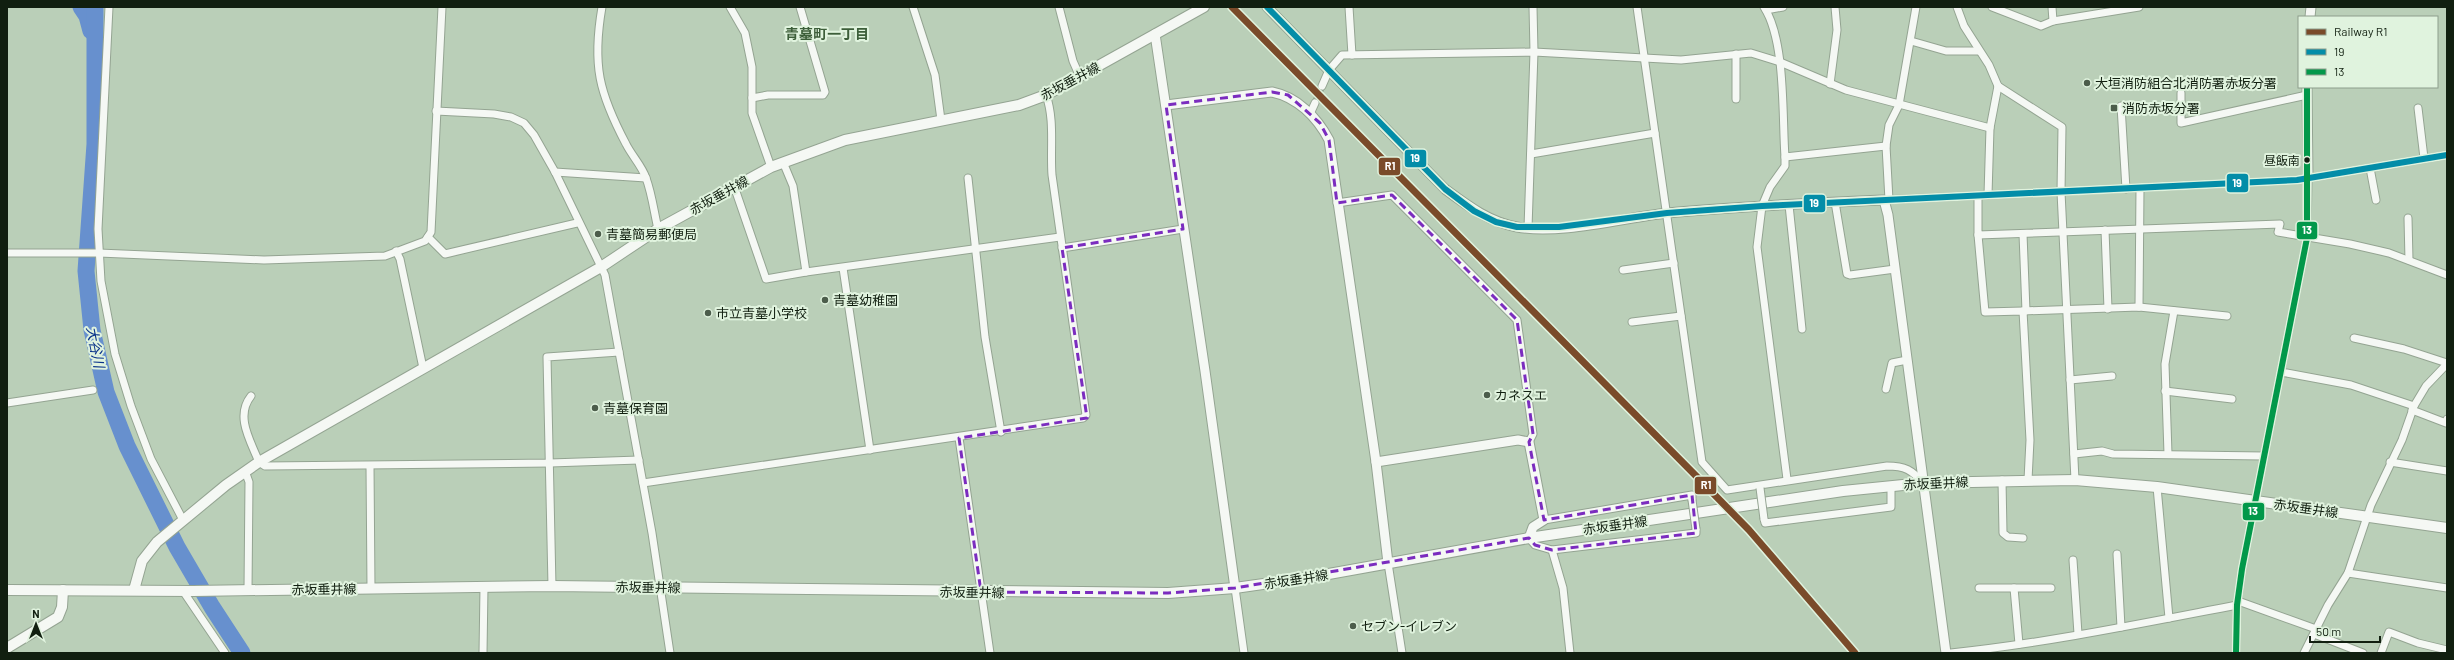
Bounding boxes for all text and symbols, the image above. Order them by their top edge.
legend [2298,16,2438,88]
text: Railway R1 [2334,24,2387,38]
district label: 青墓町一丁目 [785,25,869,42]
text: 19 [2334,44,2344,58]
street label: 赤坂垂井線 [1038,59,1102,103]
text: 13 [2334,64,2344,78]
place label: 大垣消防組合北消防署赤坂分署 [2095,75,2277,91]
marker: 大垣消防組合北消防署赤坂分署 [2082,78,2092,88]
place label: 消防赤坂分署 [2122,100,2200,116]
marker: 消防赤坂分署 [2109,103,2119,113]
line badge: 19 [1404,149,1427,168]
text: 19 [1410,151,1420,164]
place label: 昼飯南 [2264,153,2300,167]
marker: 昼飯南 [2302,155,2312,165]
line badge: R1 [1378,157,1401,176]
text: R1 [1385,159,1395,172]
street label: 赤坂垂井線 [687,172,751,218]
line badge: 19 [2226,173,2249,193]
text: 19 [2232,176,2242,189]
line badge: 19 [1803,194,1826,213]
text: 19 [1809,196,1819,209]
line badge: 13 [2296,221,2318,240]
text: 13 [2302,223,2312,236]
place label: 青墓簡易郵便局 [606,226,697,242]
marker: 青墓簡易郵便局 [593,229,603,239]
place label: 青墓幼稚園 [833,292,898,308]
marker: 青墓幼稚園 [820,295,830,305]
place label: 市立青墓小学校 [716,305,807,321]
marker: 市立青墓小学校 [703,308,713,318]
water label: 大谷川 [84,325,109,371]
place label: カネスエ [1495,387,1547,403]
marker: カネスエ [1482,390,1492,400]
place label: 青墓保育園 [603,400,668,416]
marker: 青墓保育園 [590,403,600,413]
street label: 赤坂垂井線 [1903,473,1969,493]
line badge: R1 [1694,476,1717,495]
text: R1 [1701,478,1711,491]
street label: 赤坂垂井線 [2273,496,2339,520]
line badge: 13 [2242,502,2265,521]
text: 13 [2248,504,2258,517]
street label: 赤坂垂井線 [1582,513,1648,537]
street label: 赤坂垂井線 [1263,566,1329,592]
street label: 赤坂垂井線 [615,578,681,596]
street label: 赤坂垂井線 [291,580,357,598]
street label: 赤坂垂井線 [939,583,1005,601]
north arrow [16,604,56,644]
text: N [32,607,40,620]
place label: セブン-イレブン [1361,618,1457,634]
scale bar [2310,618,2380,644]
marker: セブン-イレブン [1348,621,1358,631]
text: 50 m [2316,624,2341,638]

